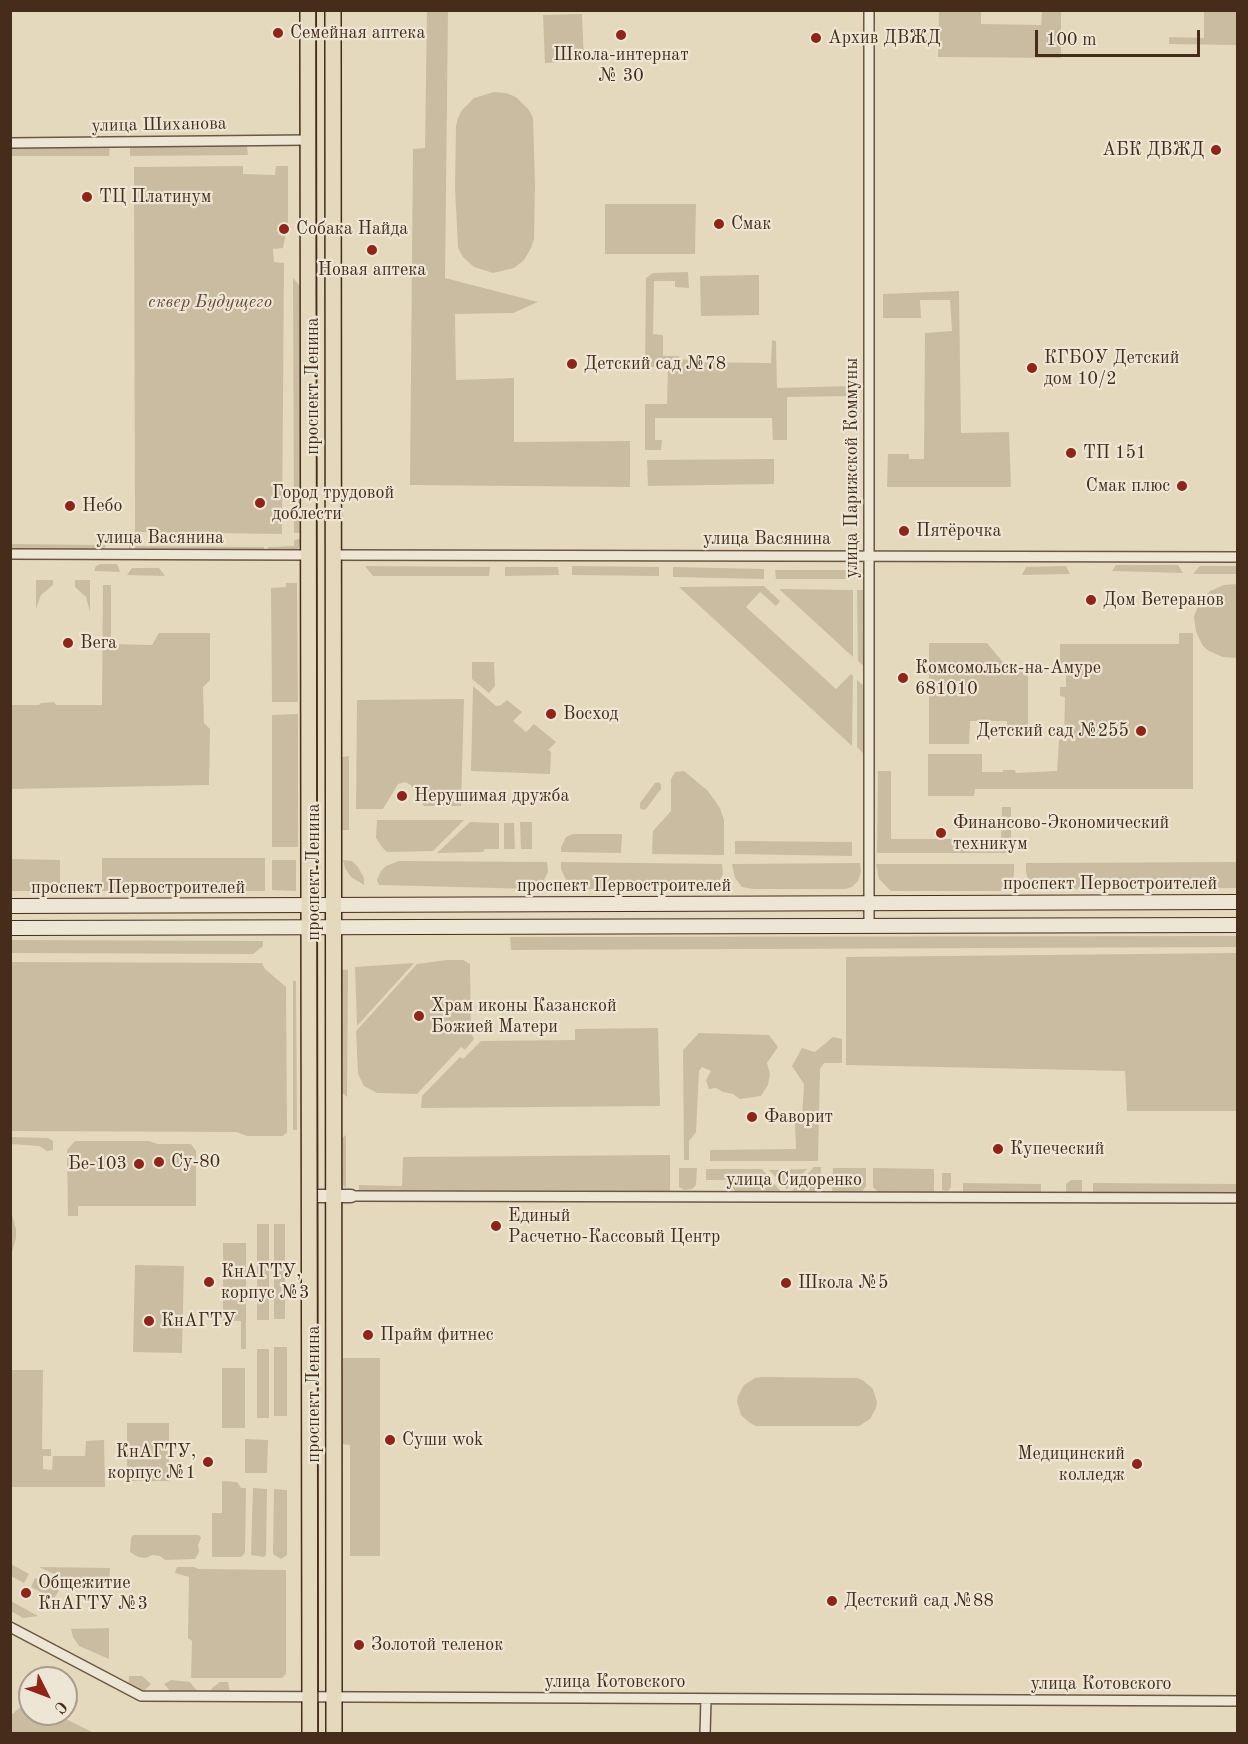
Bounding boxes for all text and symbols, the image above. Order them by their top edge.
scale bar [1038,18,1203,56]
place label: Семейная аптека [290,22,425,44]
marker: Семейная аптека [271,26,285,40]
place label: Архив ДВЖД [828,27,941,49]
marker: Школа-интернат № 30 [614,28,628,42]
marker: Архив ДВЖД [809,31,823,45]
text: 100 m [1046,31,1097,49]
place label: Школа-интернат № 30 [553,44,689,86]
street label: улица Шиханова [91,113,227,137]
place label: АБК ДВЖД [1102,139,1204,161]
marker: АБК ДВЖД [1209,143,1223,157]
place label: ТЦ Платинум [99,186,211,208]
marker: ТЦ Платинум [80,190,94,204]
place label: Смак [731,213,771,235]
marker: Смак [712,217,726,231]
place label: Собака Найда [296,218,408,240]
marker: Собака Найда [277,222,291,236]
marker: Новая аптека [365,243,379,257]
place label: Новая аптека [318,259,426,281]
park label: сквер Будущего [148,291,272,313]
street label: проспект Ленина [302,317,324,455]
place label: КГБОУ Детский дом 10/2 [1044,347,1179,389]
place label: Детский сад №78 [584,353,726,375]
marker: Детский сад №78 [565,357,579,371]
street label: улица Парижской Коммуны [841,358,863,578]
marker: КГБОУ Детский дом 10/2 [1025,361,1039,375]
place label: ТП 151 [1083,442,1146,464]
marker: ТП 151 [1064,446,1078,460]
place label: Смак плюс [1086,475,1170,497]
marker: Смак плюс [1175,479,1189,493]
place label: Город трудовой доблести [272,482,394,524]
place label: Небо [82,495,122,517]
marker: Город трудовой доблести [253,496,267,510]
marker: Небо [63,499,77,513]
place label: Пятёрочка [916,520,1001,542]
marker: Пятёрочка [897,524,911,538]
street label: улица Васянина [96,527,224,549]
street label: улица Васянина [703,528,831,550]
place label: Дом Ветеранов [1103,589,1224,611]
marker: Дом Ветеранов [1084,593,1098,607]
place label: Вега [80,632,117,654]
marker: Вега [61,636,75,650]
place label: Комсомольск-на-Амуре 681010 [915,657,1101,700]
marker: Комсомольск-на-Амуре 681010 [896,671,910,685]
place label: Восход [563,703,618,725]
marker: Восход [544,707,558,721]
place label: Детский сад №255 [976,720,1129,742]
marker: Детский сад №255 [1134,724,1148,738]
place label: Нерушимая дружба [414,785,569,807]
marker: Нерушимая дружба [395,789,409,803]
street label: проспект Ленина [303,803,325,941]
place label: Финансово-Экономический техникум [953,812,1169,854]
marker: Финансово-Экономический техникум [934,826,948,840]
street label: проспект Первостроителей [1003,873,1217,895]
street label: проспект Первостроителей [517,875,731,897]
street label: проспект Первостроителей [31,877,245,899]
place label: Храм иконы Казанской Божией Матери [431,995,617,1038]
marker: Храм иконы Казанской Божией Матери [412,1009,426,1023]
place label: Фаворит [764,1106,833,1128]
marker: Фаворит [745,1110,759,1124]
place label: Купеческий [1010,1138,1104,1160]
marker: Купеческий [991,1142,1005,1156]
place label: Су-80 [171,1151,220,1173]
place label: Бе-103 [68,1153,127,1175]
marker: Су-80 [152,1155,166,1169]
marker: Бе-103 [132,1157,146,1171]
street label: улица Сидоренко [726,1169,862,1191]
place label: Единый Расчетно-Кассовый Центр [508,1205,720,1248]
marker: Единый Расчетно-Кассовый Центр [489,1219,503,1233]
place label: КнАГТУ, корпус №3 [221,1261,309,1304]
place label: Школа №5 [798,1272,888,1294]
marker: КнАГТУ, корпус №3 [202,1275,216,1289]
marker: Школа №5 [779,1276,793,1290]
place label: КнАГТУ [161,1310,236,1332]
marker: КнАГТУ [142,1314,156,1328]
place label: Прайм фитнес [380,1324,494,1346]
street label: проспект Ленина [303,1325,325,1463]
marker: Прайм фитнес [361,1328,375,1342]
place label: Суши wok [402,1429,483,1451]
marker: Суши wok [383,1433,397,1447]
place label: КнАГТУ, корпус №1 [108,1441,196,1484]
place label: Медицинский колледж [1017,1443,1125,1486]
marker: КнАГТУ, корпус №1 [201,1455,215,1469]
marker: Медицинский колледж [1130,1457,1144,1471]
place label: Общежитие КнАГТУ №3 [38,1572,148,1614]
marker: Общежитие КнАГТУ №3 [19,1586,33,1600]
place label: Дестский сад №88 [844,1590,994,1612]
marker: Дестский сад №88 [825,1594,839,1608]
place label: Золотой теленок [371,1634,503,1656]
marker: Золотой теленок [352,1638,366,1652]
north arrow [18,1666,78,1726]
street label: улица Котовского [545,1671,685,1693]
street label: улица Котовского [1031,1673,1171,1695]
text: С [50,1697,69,1716]

